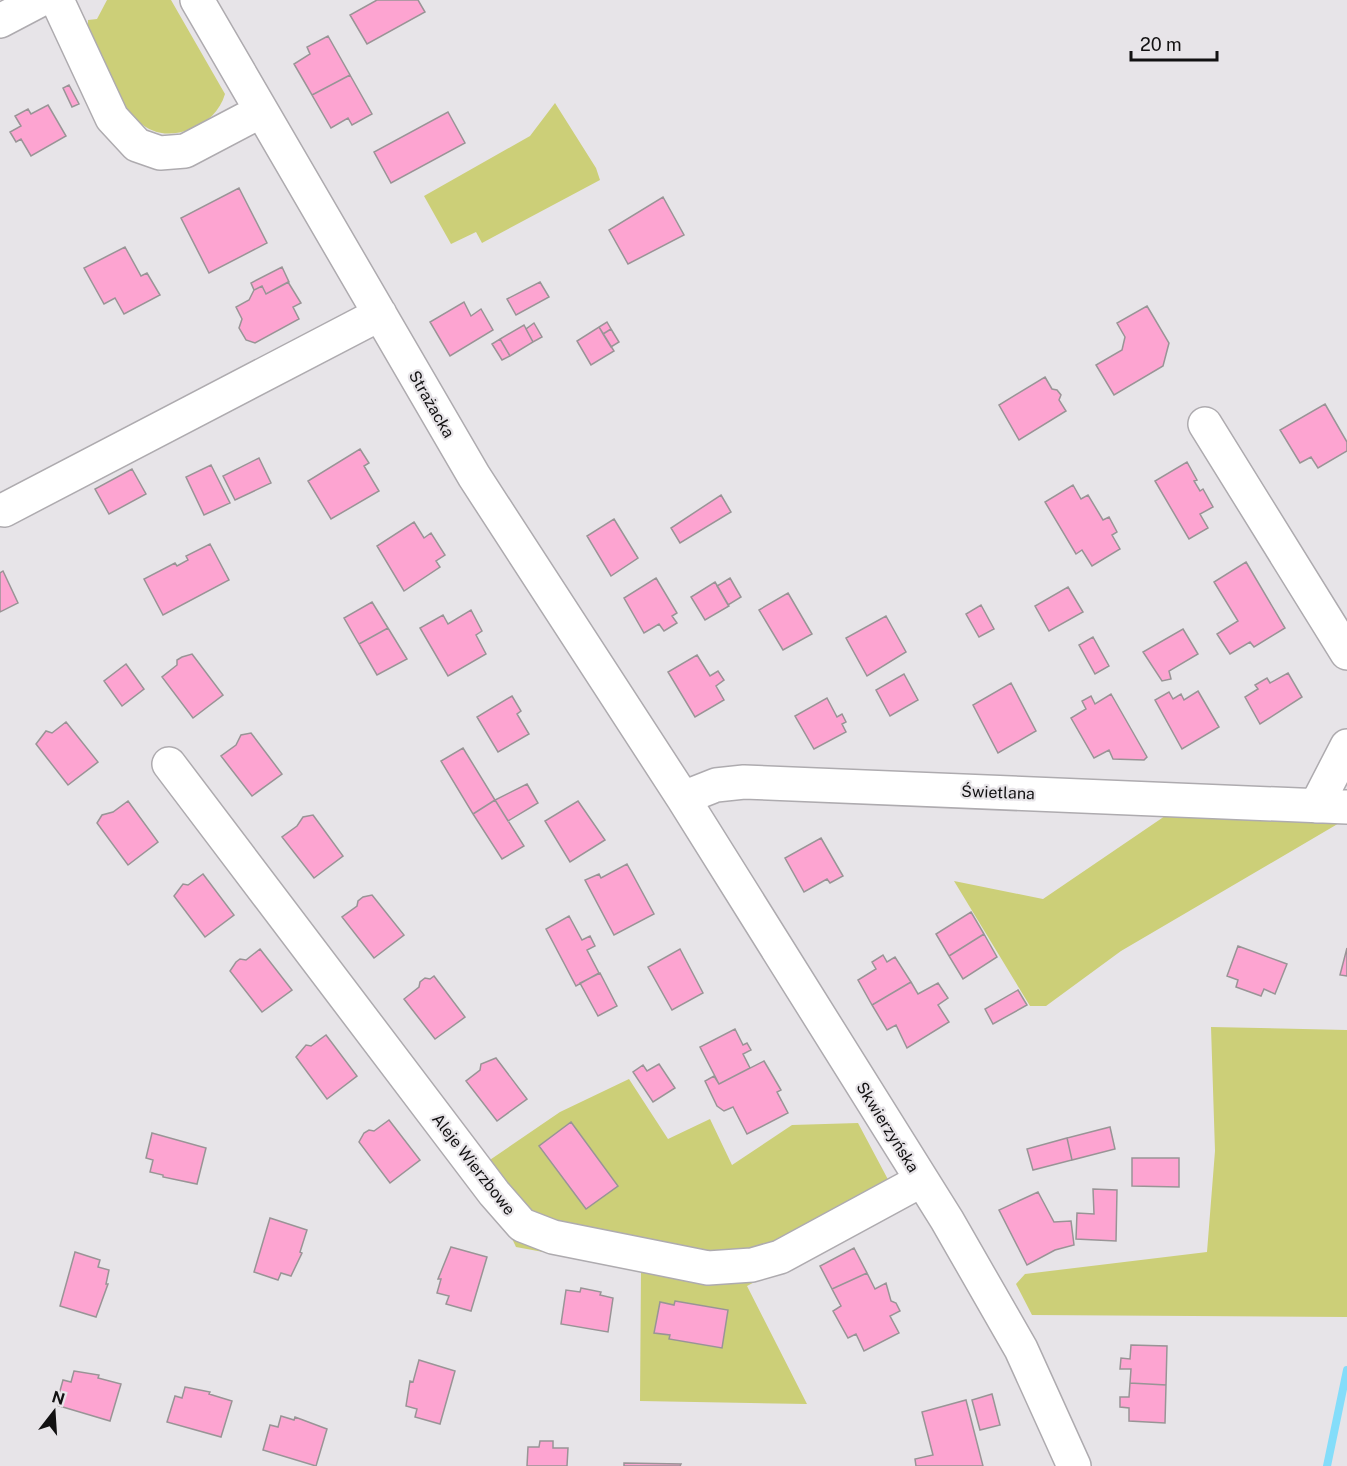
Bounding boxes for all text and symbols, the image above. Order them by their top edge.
scale bar [1131,24,1216,62]
text: 20 m [1140,34,1182,55]
street label: Strażacka [405,367,458,441]
street label: Świetlana [961,781,1035,803]
street label: Skwierzyńska [852,1079,923,1176]
street label: Aleje Wierzbowe [428,1110,519,1219]
north arrow [24,1382,84,1442]
text: N [49,1387,67,1409]

